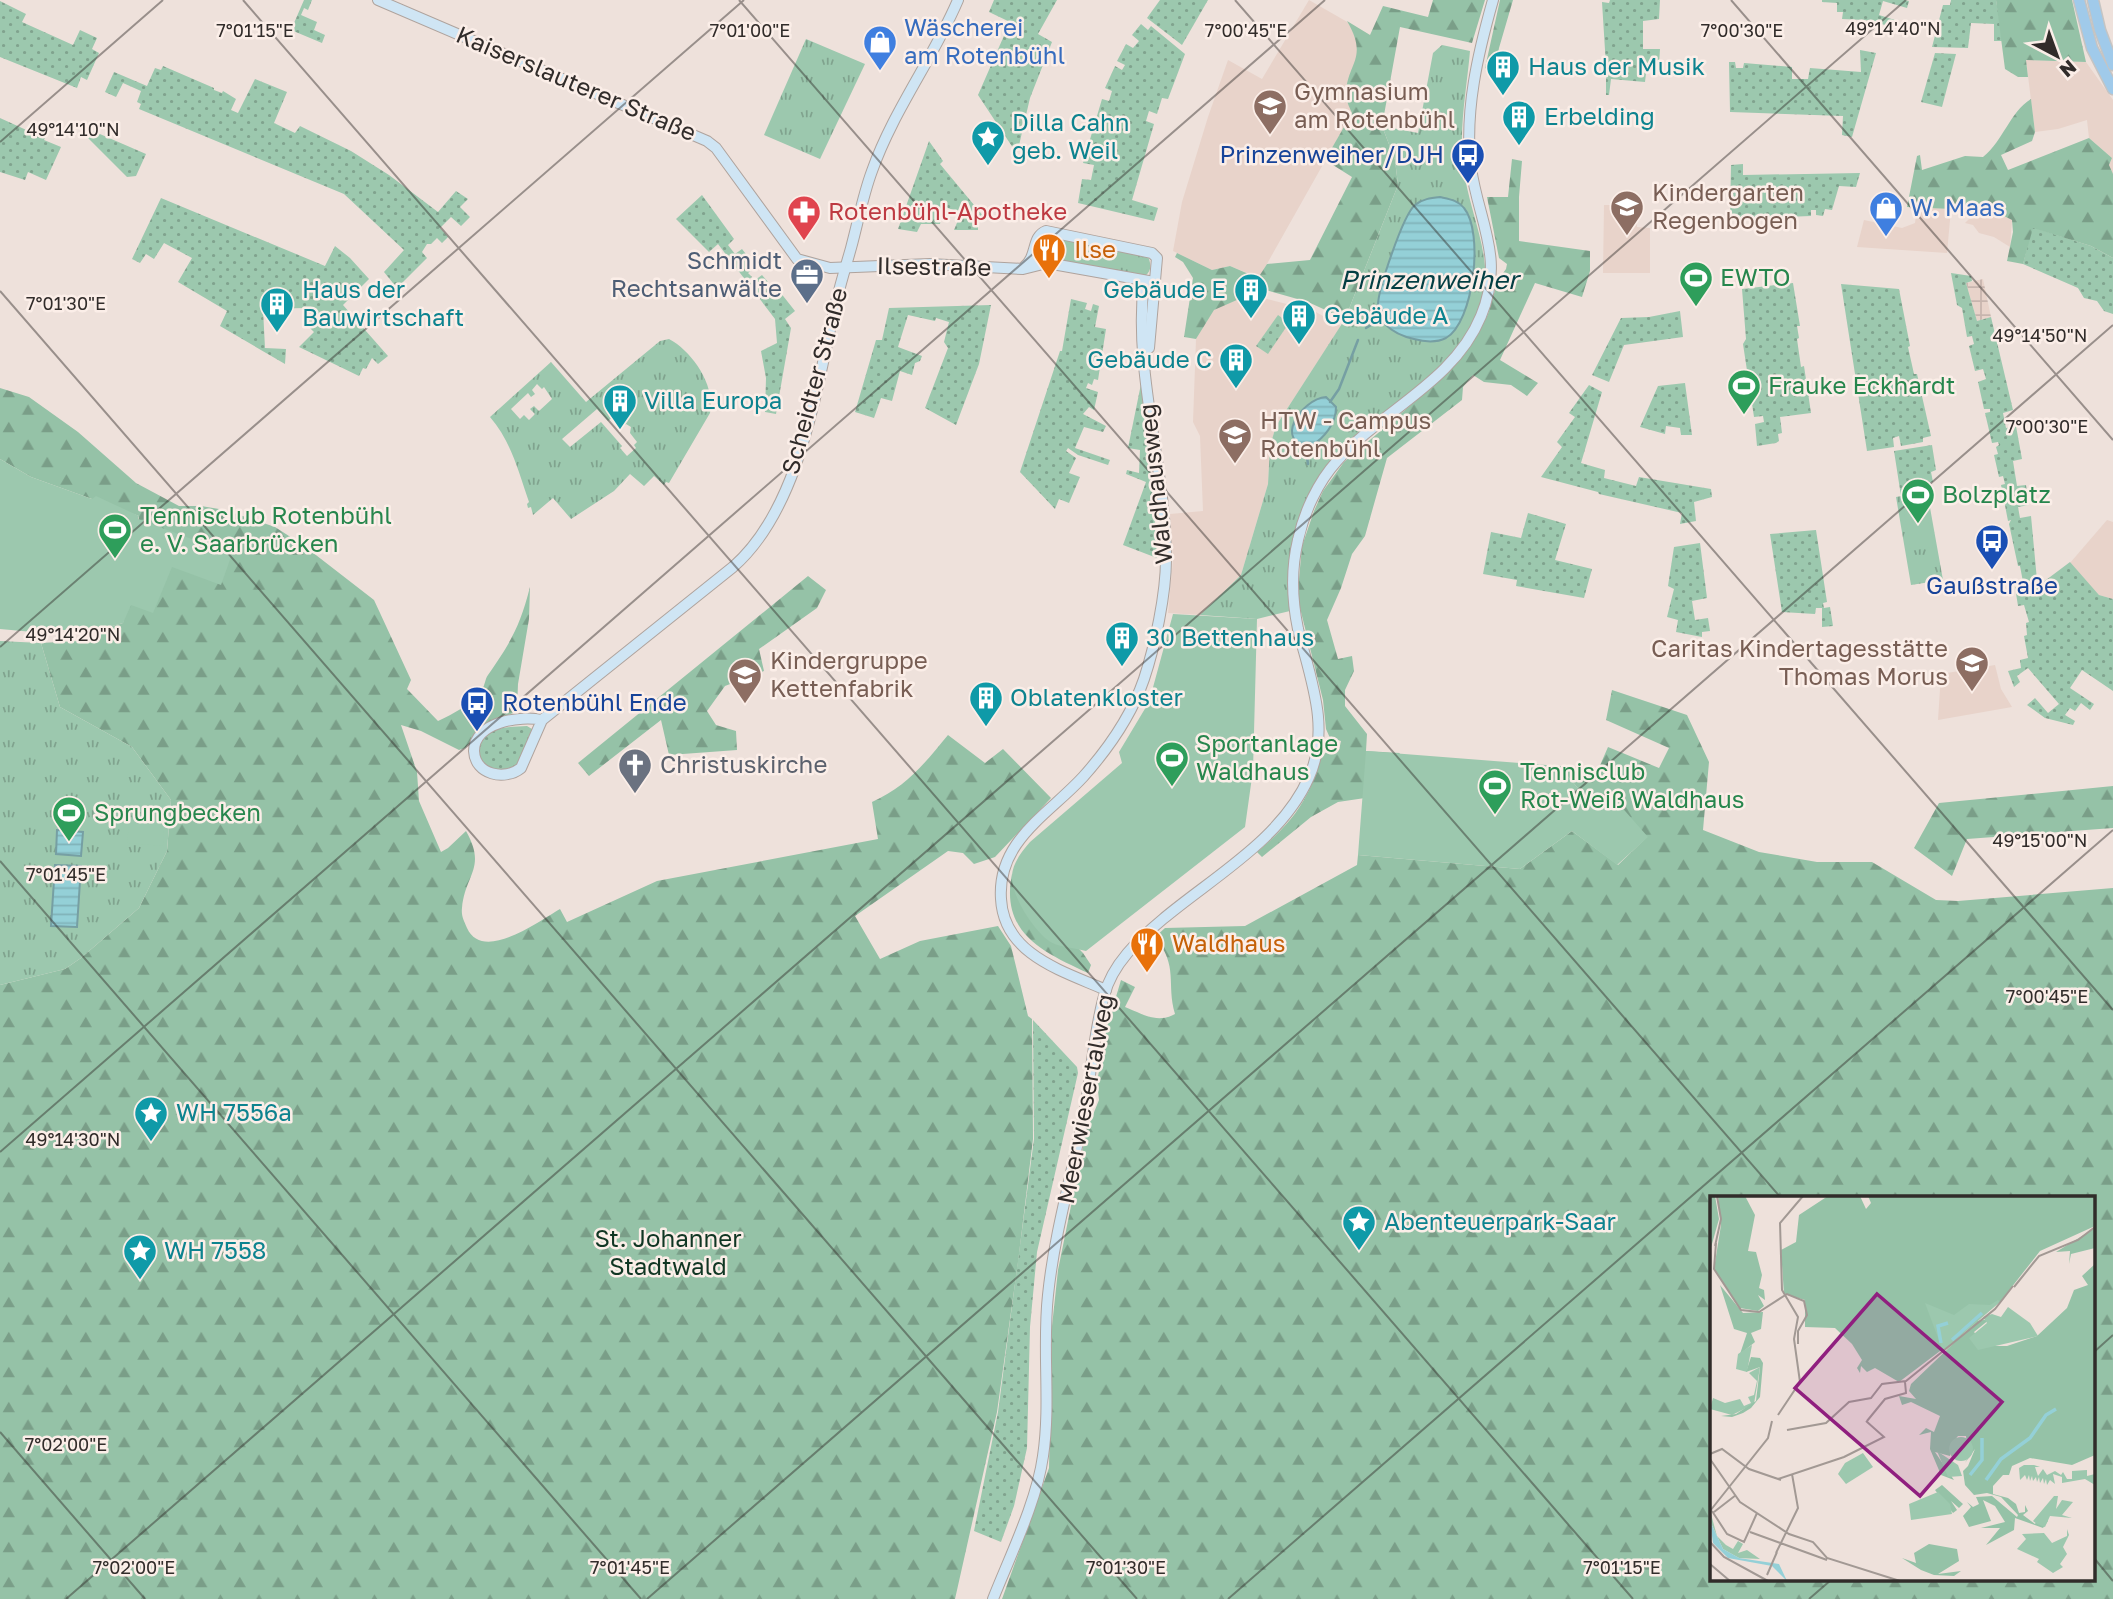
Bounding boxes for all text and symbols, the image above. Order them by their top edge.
place label: Wäscherei am Rotenbühl [904,12,1065,69]
text: 49°14'40"N [1845,17,1941,39]
text: 7°01'15"E [216,19,294,41]
street label: Kaiserslauterer Straße [452,19,701,146]
text: 7°01'00"E [710,19,790,41]
text: 7°00'45"E [1205,19,1287,41]
text: 7°00'30"E [1701,19,1783,41]
north arrow [2022,21,2092,91]
shop icon: Wäscherei am Rotenbühl [861,23,899,72]
building icon: Haus der Musik [1484,48,1522,97]
place label: Haus der Musik [1528,51,1705,80]
text: N [2055,56,2081,83]
place label: Gymnasium am Rotenbühl [1294,76,1455,133]
school or university icon: Gymnasium am Rotenbühl [1251,87,1289,136]
building icon: Erbelding [1500,98,1538,147]
place label: Erbelding [1544,101,1655,130]
place label: Dilla Cahn geb. Weil [1012,107,1130,164]
text: 49°14'10"N [26,118,120,140]
place icon: Dilla Cahn geb. Weil [969,118,1007,167]
bus stop icon: Prinzenweiher/DJH [1449,136,1487,185]
place label: Prinzenweiher/DJH [1220,139,1444,168]
place label: Kindergarten Regenbogen [1652,177,1804,234]
school or university icon: Kindergarten Regenbogen [1608,188,1646,237]
shop icon: W. Maas [1867,189,1905,238]
place label: W. Maas [1910,192,2005,221]
pharmacy icon: Rotenbühl-Apotheke [785,193,823,242]
place label: Rotenbühl-Apotheke [828,196,1067,225]
restaurant icon: Ilse [1030,231,1068,280]
place label: Ilse [1074,234,1116,263]
place label: Schmidt Rechtsanwälte [611,245,782,302]
street label: Ilsestraße [876,250,992,281]
office icon: Schmidt Rechtsanwälte [788,256,826,305]
sports icon: EWTO [1677,259,1715,308]
place label: EWTO [1720,262,1791,291]
water label: Prinzenweiher [1340,264,1522,295]
building icon: Gebäude E [1232,271,1270,320]
place label: Haus der Bauwirtschaft [302,274,464,331]
place label: Gebäude E [1103,274,1226,303]
street label: Scheidter Straße [775,284,852,477]
building icon: Haus der Bauwirtschaft [258,285,296,334]
text: 7°01'30"E [26,292,106,314]
building icon: Gebäude A [1280,297,1318,346]
place label: Gebäude A [1324,300,1448,329]
text: 49°14'50"N [1993,324,2087,346]
building icon: Gebäude C [1217,341,1255,390]
place label: Gebäude C [1087,344,1212,373]
sports icon: Frauke Eckhardt [1725,367,1763,416]
place label: Frauke Eckhardt [1768,370,1955,399]
building icon: Villa Europa [601,382,639,431]
place label: Villa Europa [644,385,782,414]
street label: Waldhausweg [1132,402,1177,566]
place label: HTW - Campus Rotenbühl [1260,405,1431,462]
text: 7°00'30"E [2006,415,2088,437]
school or university icon: HTW - Campus Rotenbühl [1216,416,1254,465]
sports icon: Bolzplatz [1899,476,1937,525]
place label: Bolzplatz [1942,479,2051,508]
place label: Tennisclub Rotenbühl e. V. Saarbrücken [140,500,392,557]
sports icon: Tennisclub Rotenbühl e. V. Saarbrücken [96,511,134,560]
bus stop icon: Gaußstraße [1973,522,2011,571]
place label: Gaußstraße [1926,570,2058,599]
building icon: 30 Bettenhaus [1103,619,1141,668]
place label: 30 Bettenhaus [1146,622,1314,651]
text: 49°14'20"N [26,623,120,645]
place label: Caritas Kindertagesstätte Thomas Morus [1651,633,1948,690]
school or university icon: Caritas Kindertagesstätte Thomas Morus [1953,644,1991,693]
place label: Kindergruppe Kettenfabrik [770,645,928,702]
school or university icon: Kindergruppe Kettenfabrik [726,656,764,705]
building icon: Oblatenkloster [967,679,1005,728]
place label: Oblatenkloster [1010,682,1183,711]
bus stop icon: Rotenbühl Ende [458,684,496,733]
place label: Rotenbühl Ende [502,687,687,716]
place label: Sportanlage Waldhaus [1196,728,1338,785]
sports icon: Sportanlage Waldhaus [1153,739,1191,788]
church icon: Christuskirche [616,746,654,795]
place label: Christuskirche [660,749,827,778]
place label: Tennisclub Rot-Weiß Waldhaus [1520,756,1744,813]
sports icon: Tennisclub Rot-Weiß Waldhaus [1476,767,1514,816]
sports icon: Sprungbecken [50,794,88,843]
place label: Sprungbecken [94,797,261,826]
text: 49°15'00"N [1992,829,2088,851]
text: 7°01'45"E [26,863,106,885]
restaurant icon: Waldhaus [1128,925,1166,974]
place label: Waldhaus [1172,928,1285,957]
text: 7°00'45"E [2006,985,2088,1007]
street label: Meerwiesertalweg [1050,991,1119,1206]
place icon: WH 7556a [132,1094,170,1143]
place label: WH 7556a [176,1097,292,1126]
text: 49°14'30"N [26,1128,120,1150]
inset map [1710,1196,2096,1582]
place icon: Abenteuerpark-Saar [1340,1203,1378,1252]
place label: Abenteuerpark-Saar [1384,1206,1616,1235]
park label: St. Johanner Stadtwald [594,1223,742,1280]
place icon: WH 7558 [121,1232,159,1281]
place label: WH 7558 [164,1235,266,1264]
text: 7°02'00"E [25,1433,107,1455]
text: 7°02'00"E [93,1556,175,1578]
text: 7°01'45"E [590,1556,670,1578]
text: 7°01'30"E [1086,1556,1166,1578]
text: 7°01'15"E [1583,1556,1661,1578]

